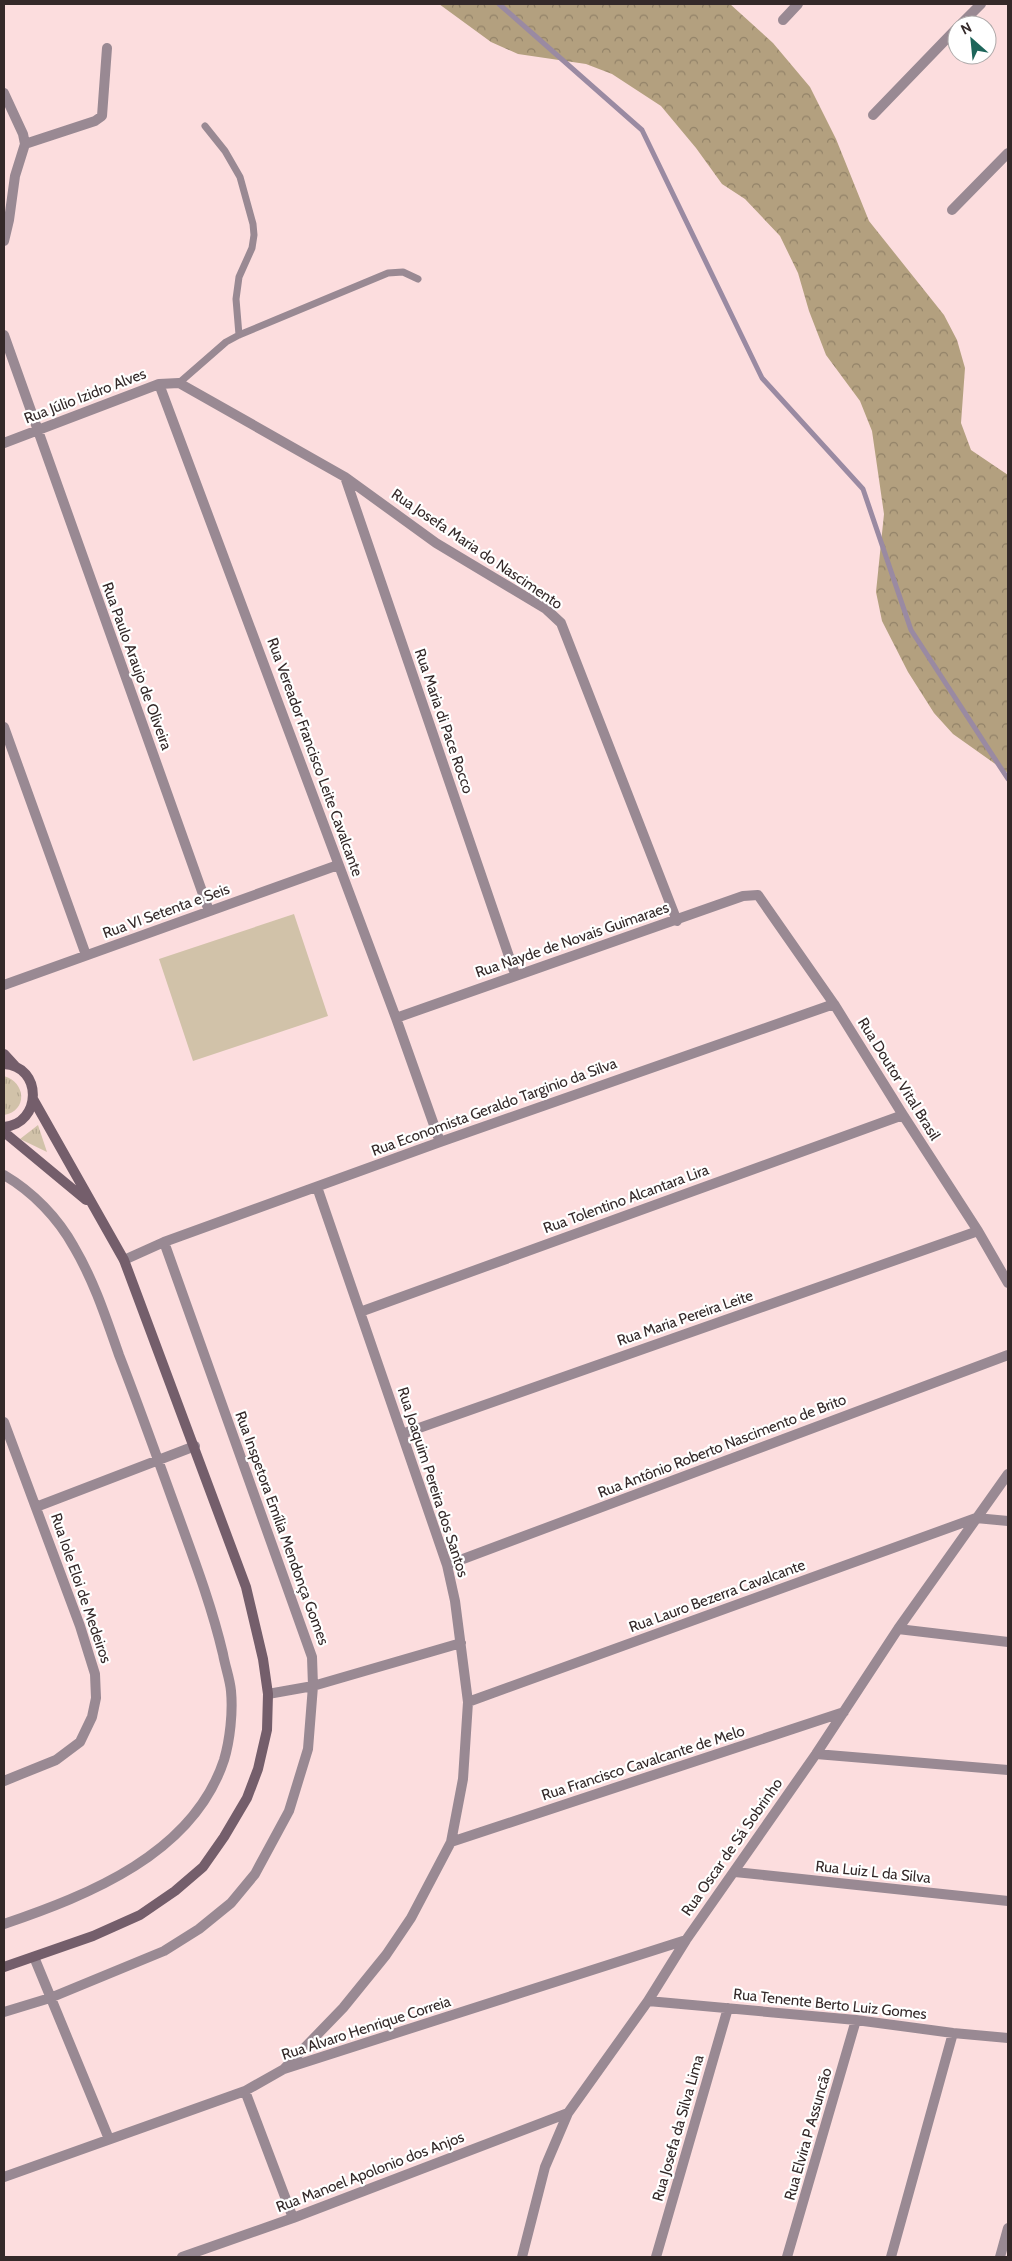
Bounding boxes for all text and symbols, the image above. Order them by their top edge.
north arrow [947,15,997,65]
text: N [958,18,975,39]
street label: Rua Júlio Izidro Alves [21,364,149,428]
street label: Rua Josefa Maria do Nascimento [388,485,566,613]
street label: Rua Paulo Araujo de Oliveira [98,580,176,753]
street label: Rua Vereador Francisco Leite Cavalcante [263,635,367,879]
street label: Rua Maria di Pace Rocco [411,646,477,796]
street label: Rua VI Setenta e Seis [100,880,232,942]
street label: Rua Nayde de Novais Guimaraes [473,898,671,982]
street label: Rua Doutor Vital Brasil [854,1014,944,1144]
street label: Rua Economista Geraldo Targinio da Silva [369,1054,620,1160]
street label: Rua Tolentino Alcantara Lira [541,1160,712,1237]
street label: Rua Maria Pereira Leite [615,1286,756,1350]
street label: Rua Joaquim Pereira dos Santos [394,1385,472,1579]
street label: Rua Antônio Roberto Nascimento de Brito [595,1390,849,1502]
street label: Rua Inspetora Emília Mendonça Gomes [231,1409,333,1647]
street label: Rua Iole Eloi de Medeiros [47,1511,115,1665]
street label: Rua Lauro Bezerra Cavalcante [626,1556,808,1636]
street label: Rua Francisco Cavalcante de Melo [539,1722,747,1804]
street label: Rua Oscar de Sá Sobrinho [678,1775,786,1919]
street label: Rua Luiz L da Silva [814,1857,932,1887]
street label: Rua Tenente Berto Luiz Gomes [732,1985,928,2023]
street label: Rua Alvaro Henrique Correia [279,1992,454,2064]
street label: Rua Josefa da Silva Lima [648,2052,708,2203]
street label: Rua Elvira P Assuncão [780,2066,836,2202]
street label: Rua Manoel Apolonio dos Anjos [273,2128,467,2216]

